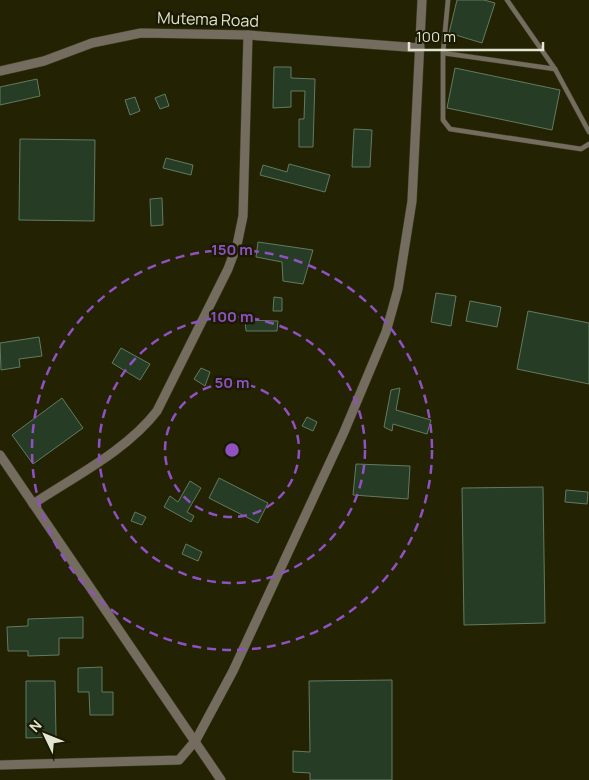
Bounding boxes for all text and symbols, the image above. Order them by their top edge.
street label: Mutema Road [157,6,259,32]
scale bar [409,20,543,52]
text: 100 m [416,26,456,47]
text: 150 m [211,239,253,260]
text: 100 m [211,306,253,327]
text: 50 m [214,372,250,393]
centre of rings [223,441,241,459]
north arrow [20,710,70,760]
text: N [25,716,46,736]

